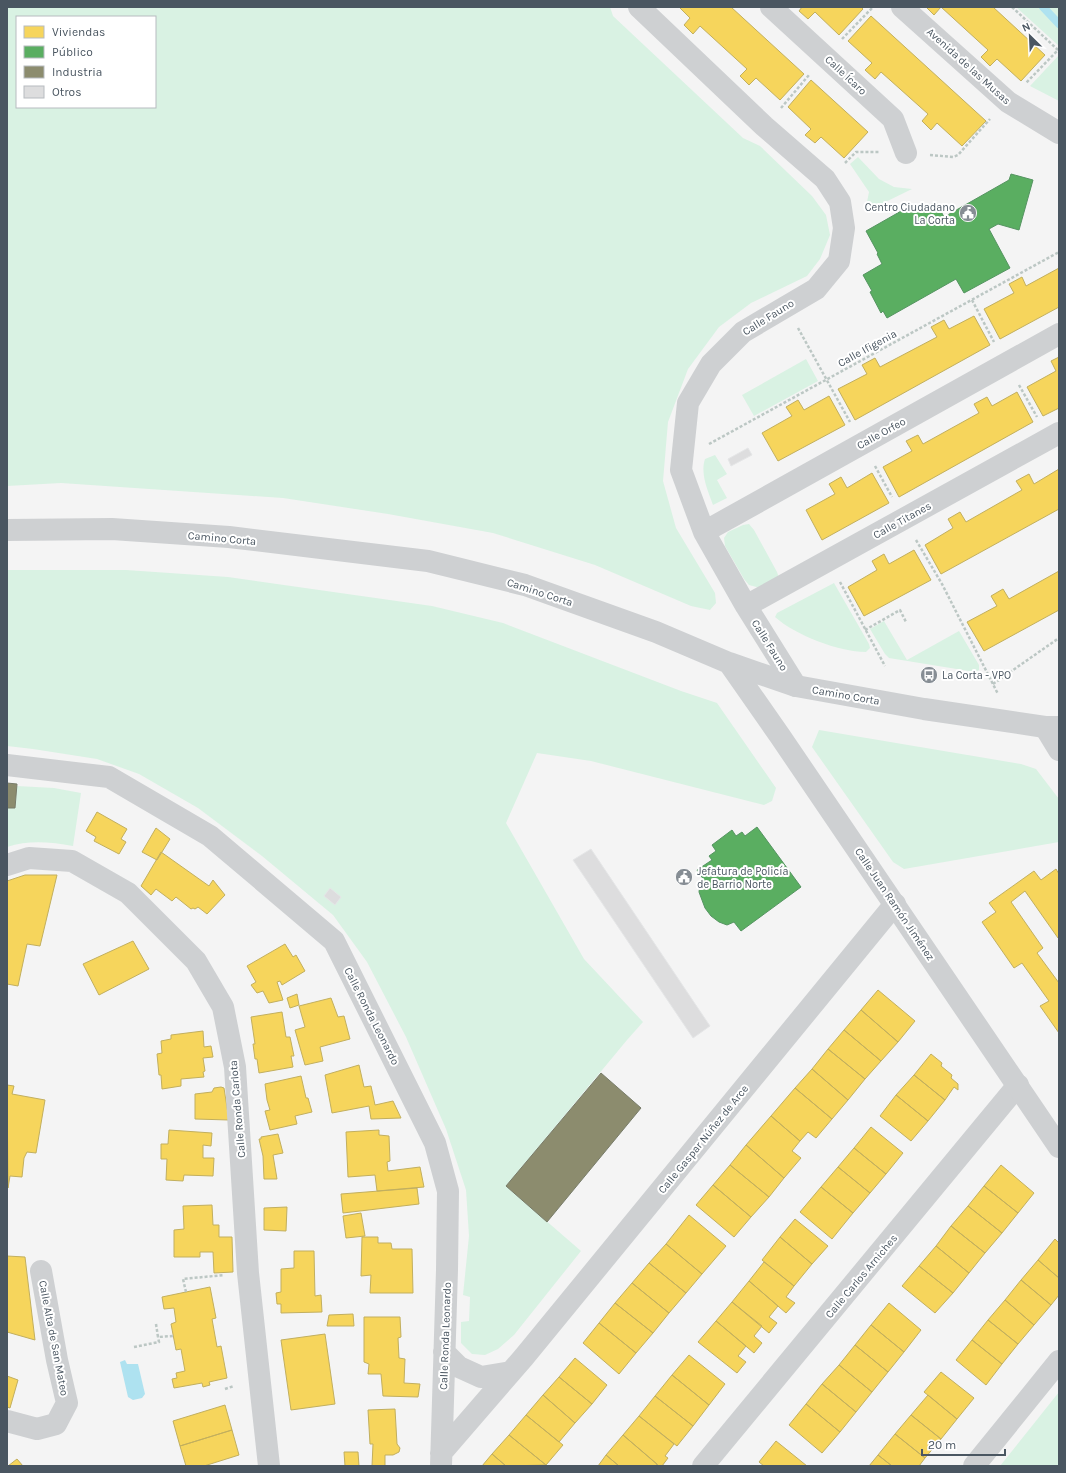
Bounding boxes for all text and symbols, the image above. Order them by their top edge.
legend [16,16,156,108]
north arrow [1010,16,1050,56]
text: N [1020,20,1032,35]
text: Viviendas [52,25,105,39]
street label: Avenida de las Musas [924,25,1013,108]
text: Público [52,45,93,59]
street label: Calle Ícaro [822,51,870,98]
text: Industria [52,65,102,79]
text: Otros [52,85,81,99]
place label: Centro Ciudadano La Corta [865,201,955,227]
public building icon: Centro Ciudadano La Corta [958,203,978,223]
street label: Calle Fauno [740,297,796,338]
street label: Calle Ifigenia [836,327,899,370]
street label: Calle Orfeo [855,415,908,452]
street label: Calle Titanes [871,499,934,542]
street label: Camino Corta [187,529,257,548]
street label: Camino Corta [505,576,574,609]
street label: Calle Fauno [749,617,790,673]
bus stop icon: La Corta - VPO [919,665,939,685]
place label: La Corta - VPO [942,669,1011,682]
street label: Camino Corta [811,683,881,708]
street label: Calle Juan Ramón Jiménez [852,845,937,963]
place label: Jefatura de Policía de Barrio Norte [697,865,789,891]
public building icon: Jefatura de Policía de Barrio Norte [674,867,694,887]
street label: Calle Ronda Leonardo [341,965,402,1067]
street label: Calle Ronda Carlota [227,1060,248,1158]
street label: Calle Gaspar Núñez de Arce [656,1082,751,1196]
street label: Calle Carlos Arniches [823,1232,900,1321]
street label: Calle Alta de San Mateo [36,1279,71,1397]
street label: Calle Ronda Leonardo [437,1282,454,1390]
scale bar [922,1431,1005,1457]
text: 20 m [928,1438,956,1452]

